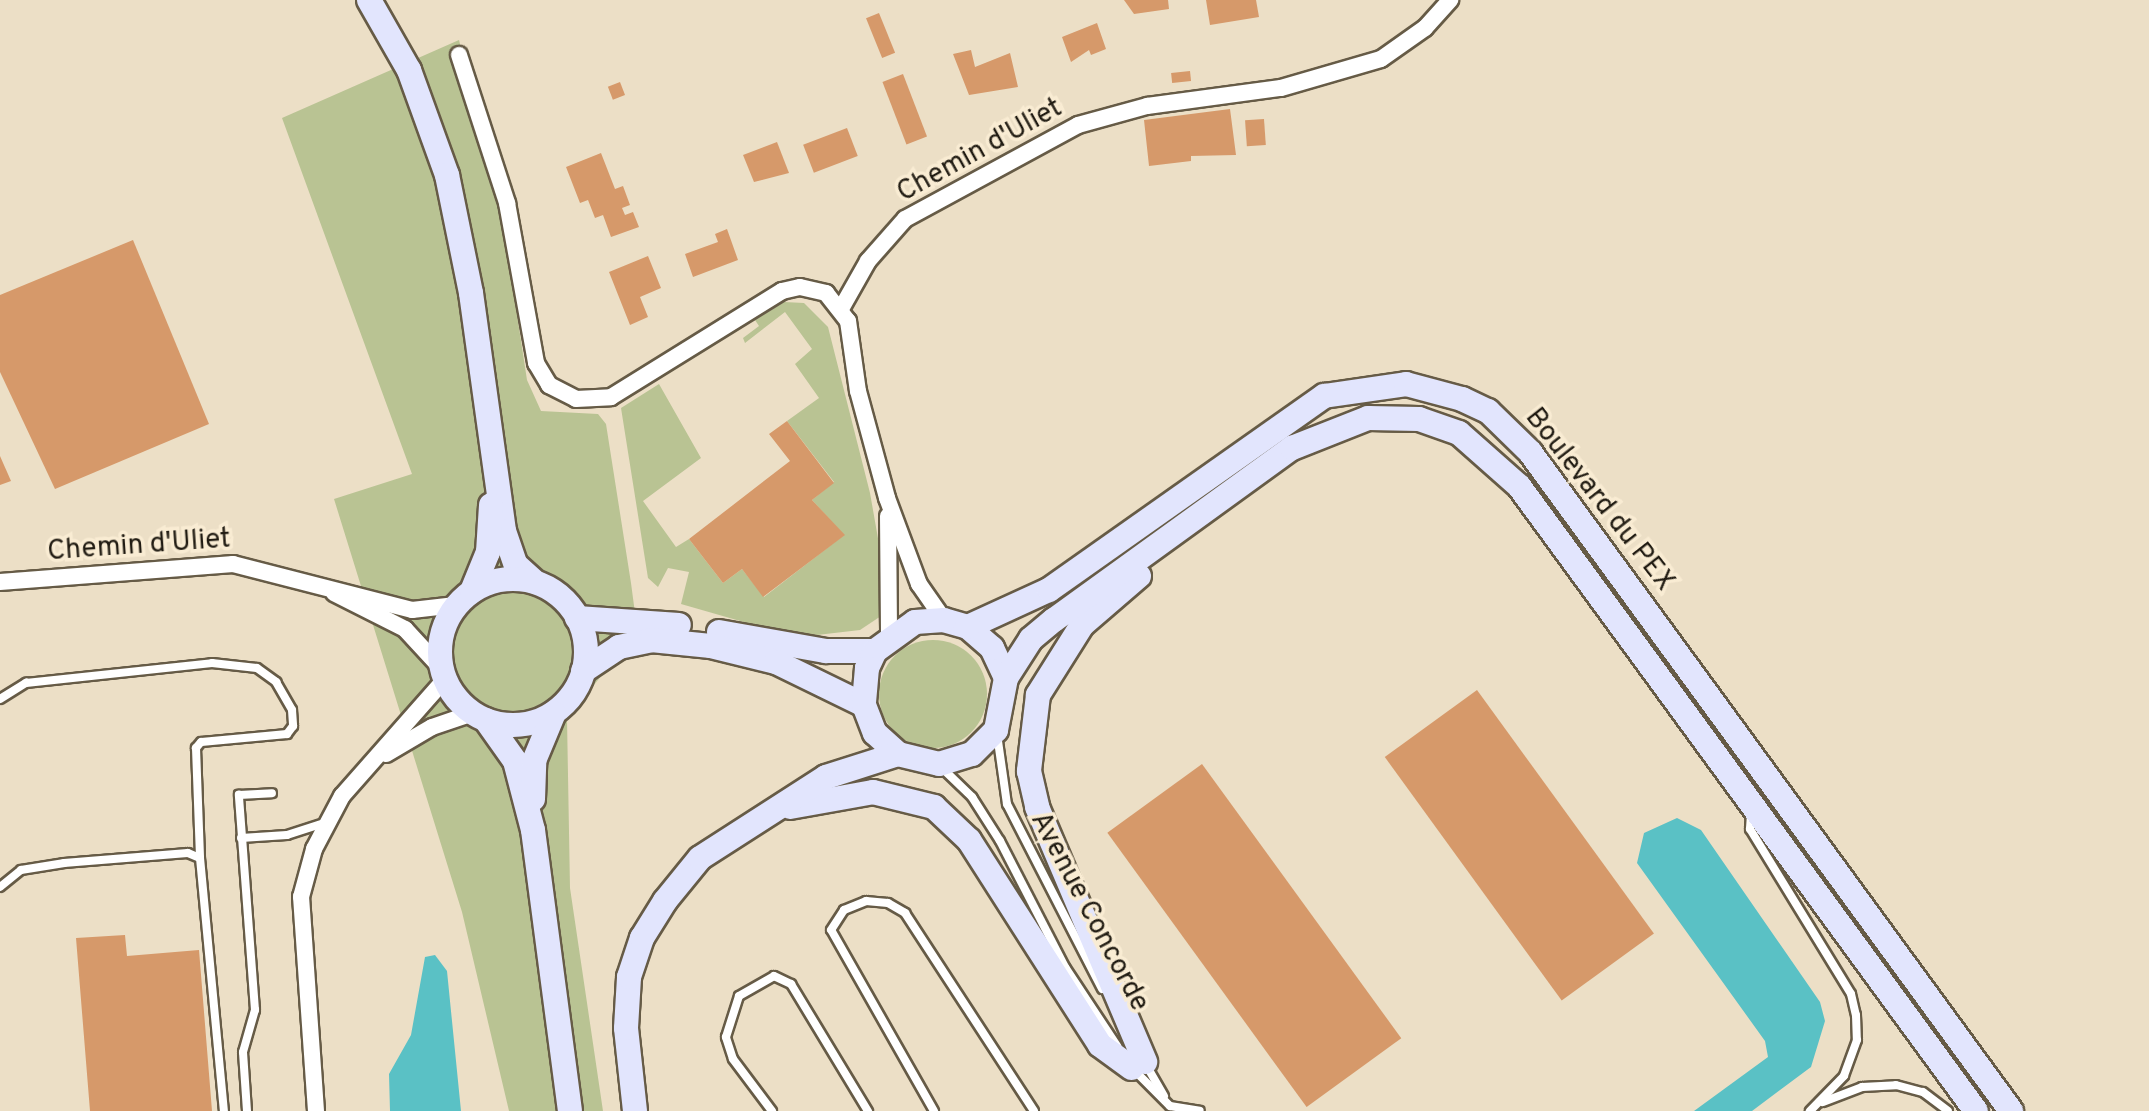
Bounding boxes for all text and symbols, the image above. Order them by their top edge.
street label: Chemin d'Uliet [892,92,1068,210]
street label: Boulevard du PEX [1517,402,1681,598]
street label: Chemin d'Uliet [46,523,232,569]
street label: Avenue Concorde [1022,807,1156,1017]

